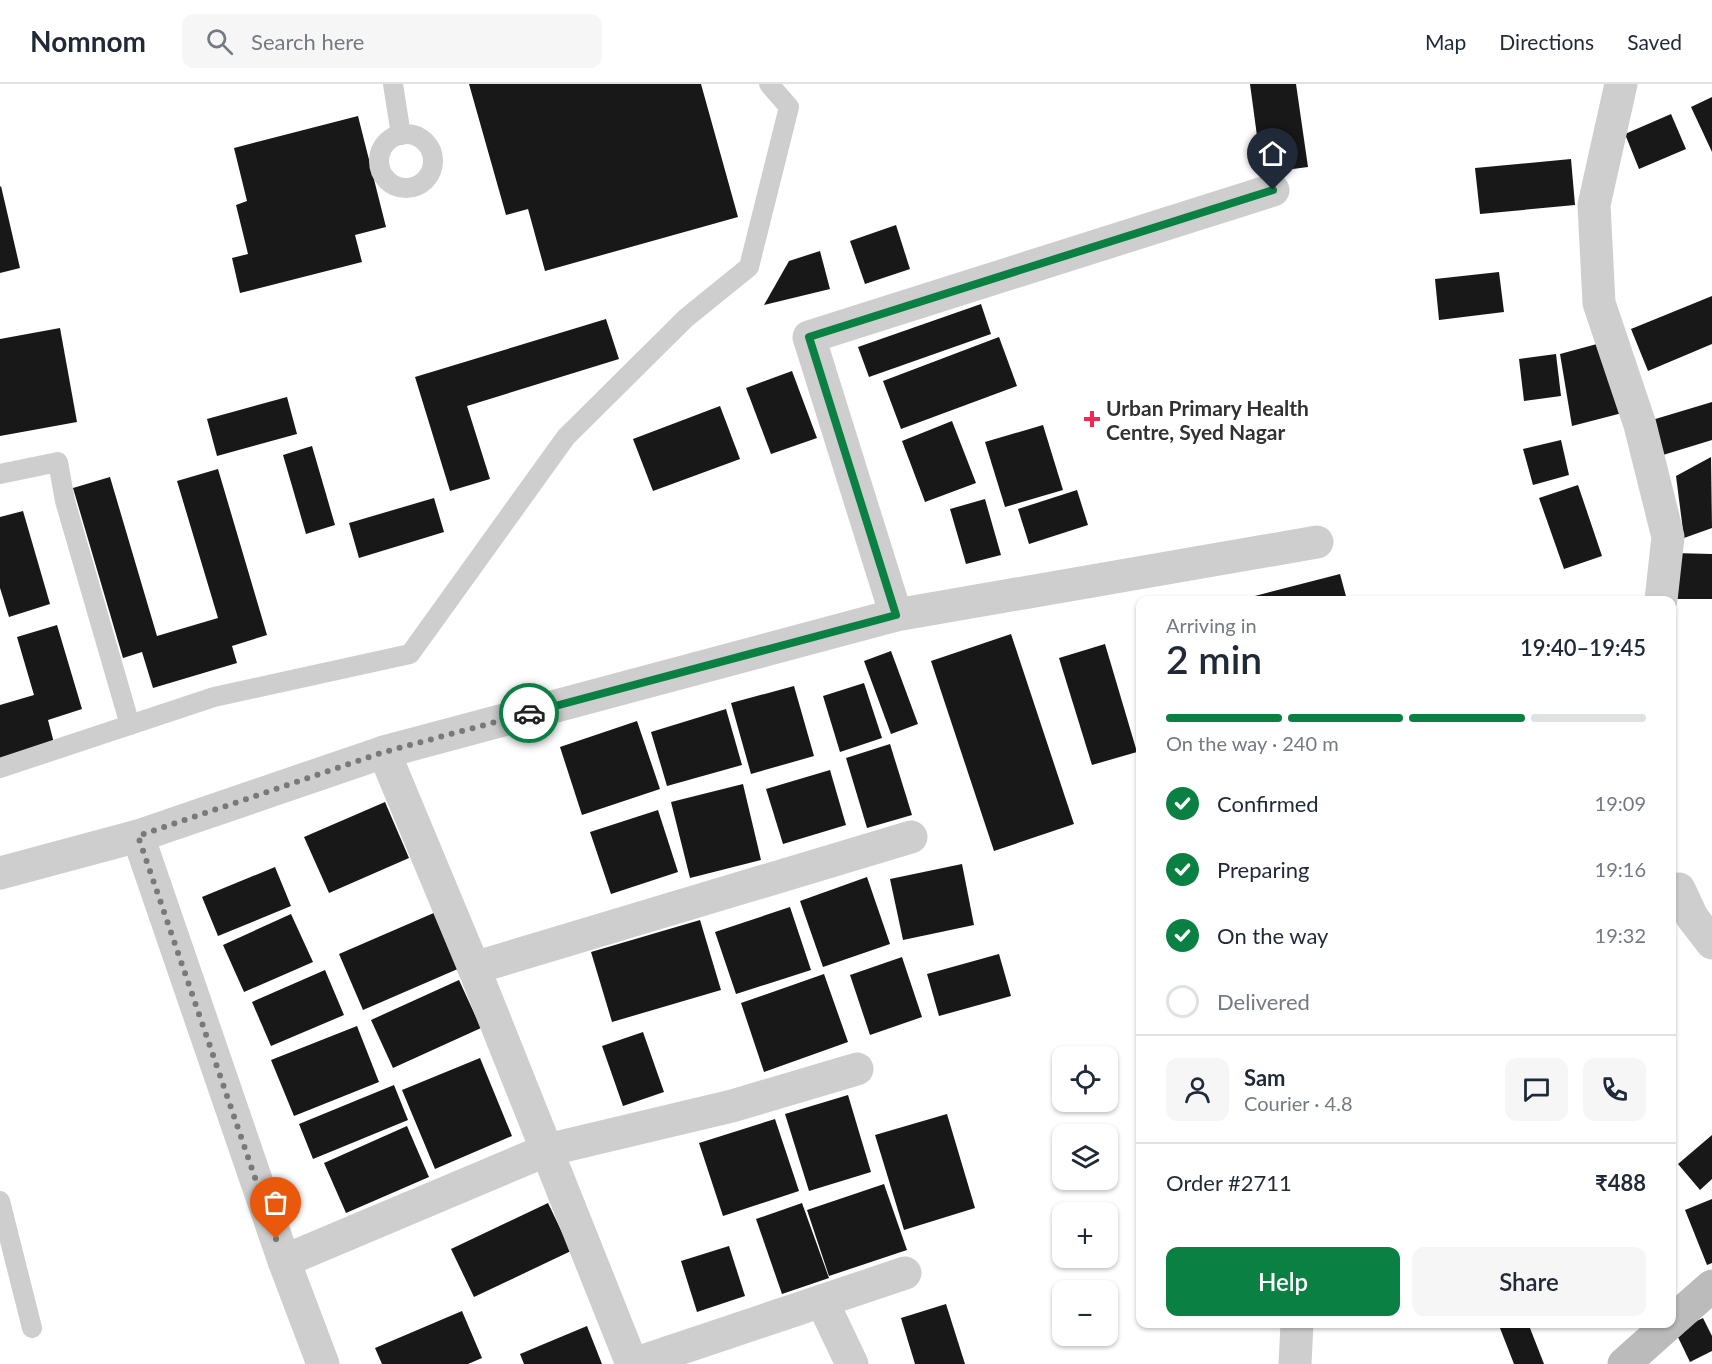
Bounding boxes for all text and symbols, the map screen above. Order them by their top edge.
search box [182,14,602,68]
text: Nomnom [30,24,146,58]
icon: search [203,25,236,58]
text: Search here [251,28,364,55]
text: Map [1425,29,1466,54]
text: Directions [1499,29,1594,54]
text: Saved [1627,29,1682,54]
pin [1247,128,1298,190]
icon: home [1256,137,1289,170]
place label: Urban Primary Health Centre, Syed Nagar [1106,395,1309,444]
marker: Urban Primary Health Centre, Syed Nagar [1083,410,1101,428]
text: Arriving in [1166,613,1257,637]
text: 19:40–19:45 [1520,634,1646,661]
text: 2 min [1166,636,1262,682]
courier [499,683,559,743]
icon: car [513,697,546,730]
text: On the way · 240 m [1166,731,1339,755]
icon: check [1166,787,1199,820]
text: Confirmed [1217,790,1319,817]
text: 19:09 [1595,791,1646,815]
icon: check [1166,853,1199,886]
text: Preparing [1217,856,1309,883]
text: 19:16 [1595,857,1646,881]
icon: check [1166,919,1199,952]
text: On the way [1217,922,1328,949]
text: 19:32 [1595,923,1646,947]
text: Delivered [1217,988,1310,1015]
map controls [1052,1046,1118,1346]
button: locate [1052,1046,1118,1112]
button: person [1166,1058,1229,1121]
button: chat [1505,1058,1568,1121]
button: phone [1583,1058,1646,1121]
text: Sam [1244,1064,1286,1091]
text: Courier · 4.8 [1244,1091,1353,1115]
button: layers [1052,1124,1118,1190]
text: Order #2711 [1166,1169,1292,1196]
text: ₹488 [1595,1169,1646,1196]
pin [250,1177,301,1239]
icon: bag [259,1186,292,1219]
button: + [1052,1202,1118,1268]
button: Help [1166,1247,1400,1316]
button: Share [1412,1247,1646,1316]
button: − [1052,1280,1118,1346]

